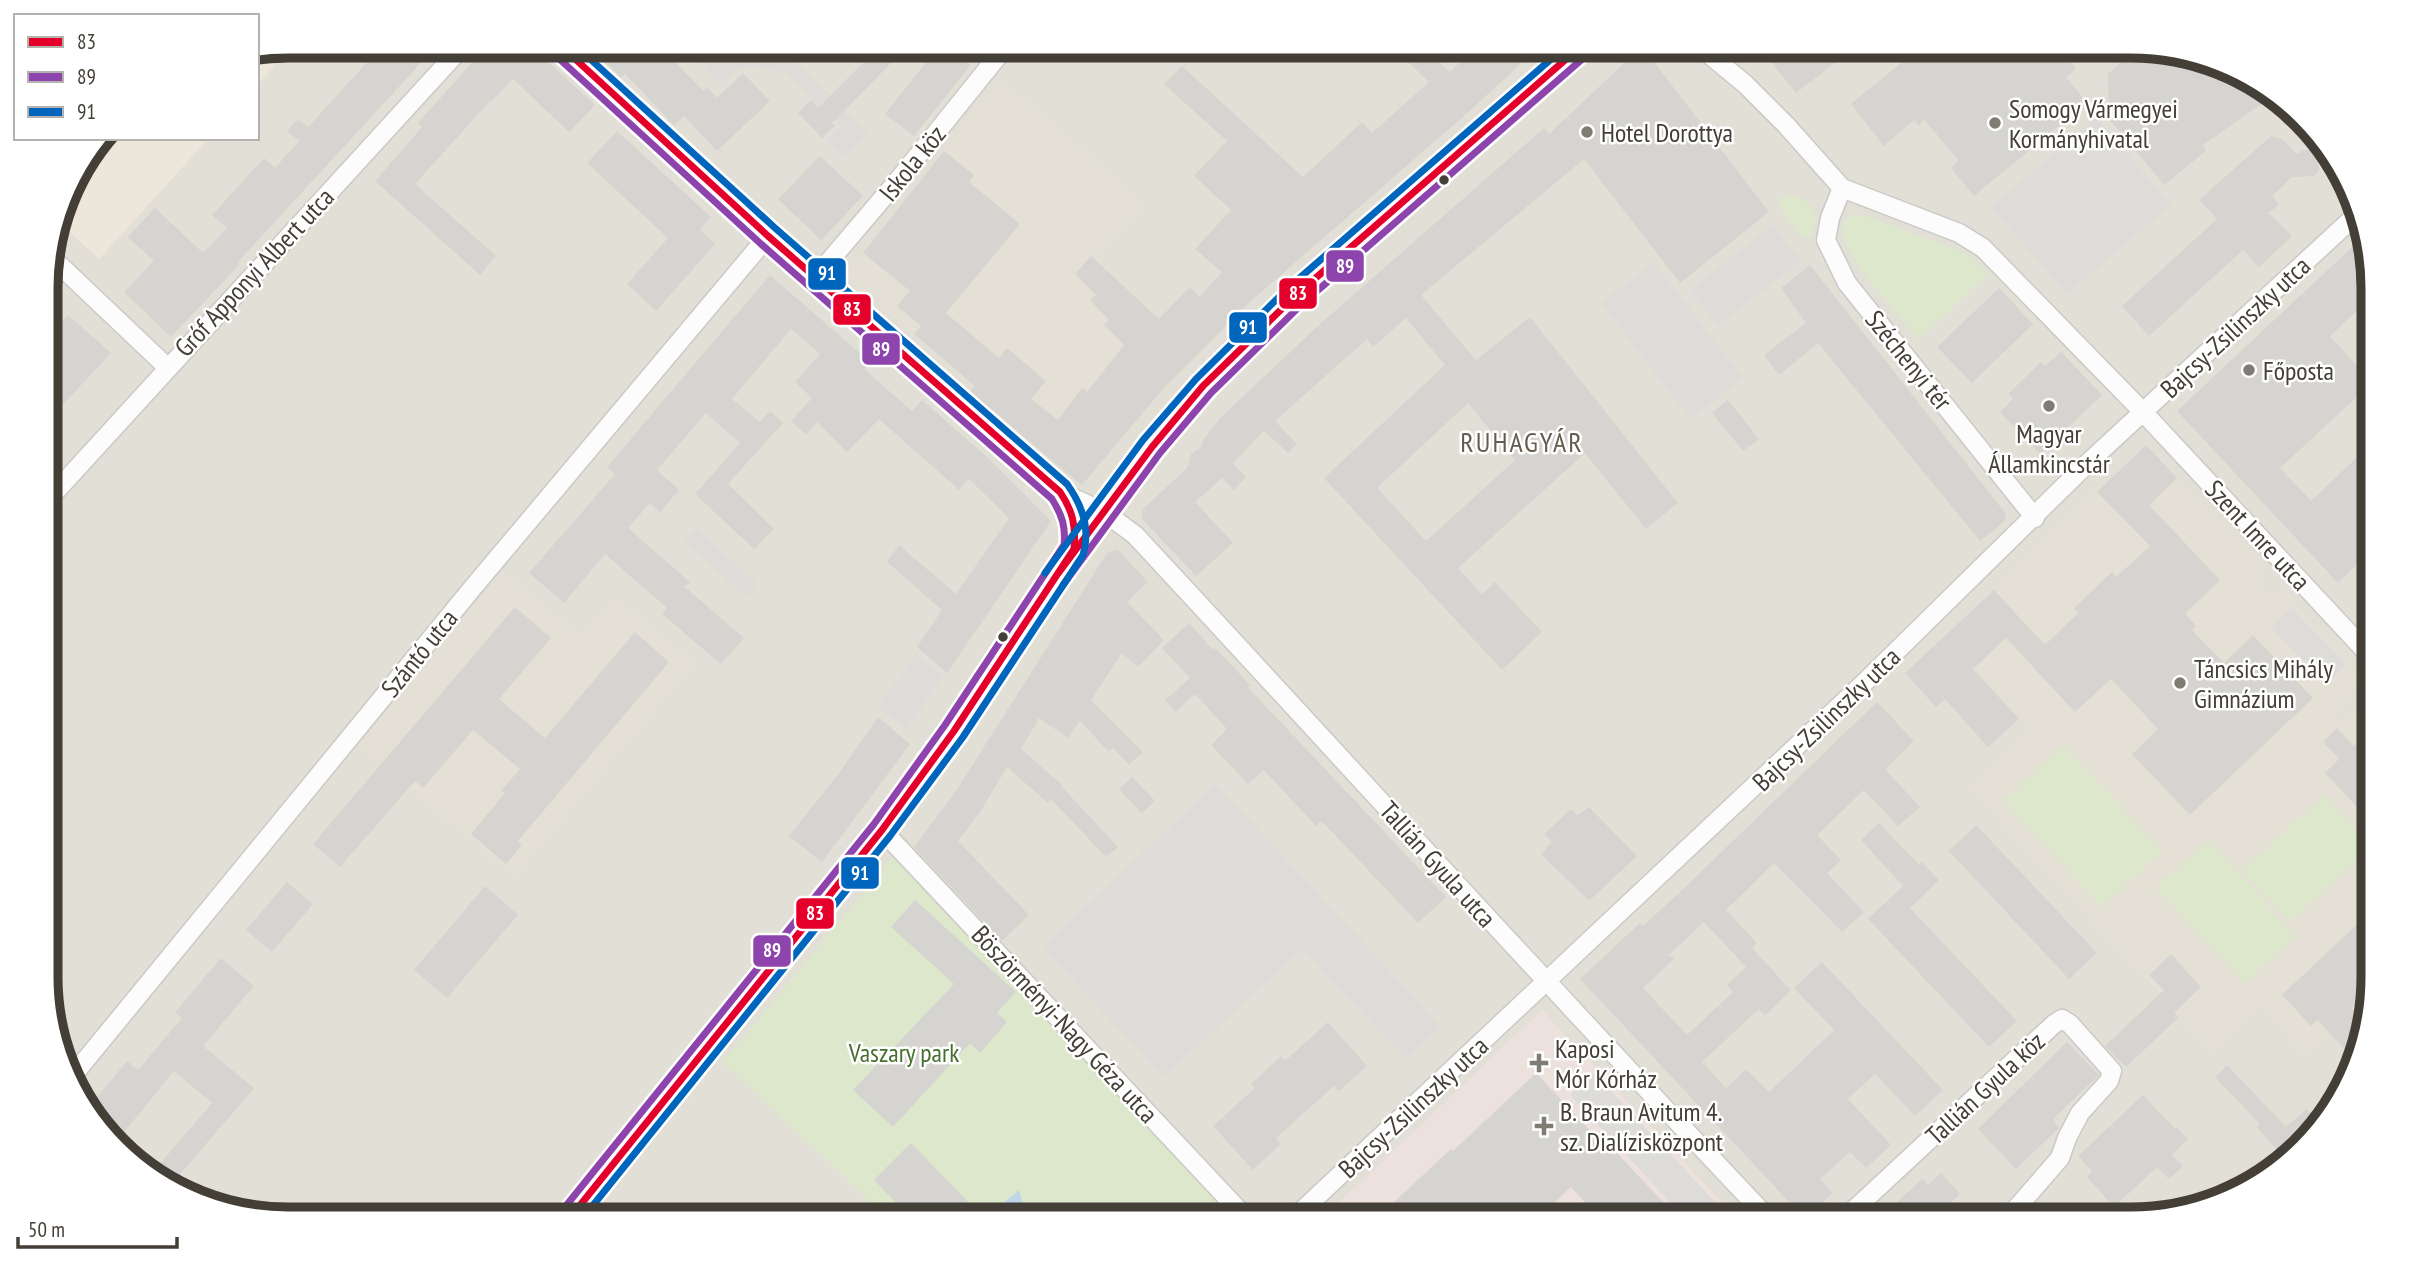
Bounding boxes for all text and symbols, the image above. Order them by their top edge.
legend [14,14,259,140]
text: 83 [77,28,96,55]
text: 89 [77,63,96,90]
place label: Somogy Vármegyei Kormányhivatal [2009,92,2178,155]
text: 91 [77,98,96,125]
marker: Somogy Vármegyei Kormányhivatal [1987,115,2003,131]
place label: Hotel Dorottya [1601,116,1733,149]
street label: Iskola köz [871,118,953,208]
marker: Hotel Dorottya [1579,124,1595,140]
unlabelled marker [1437,173,1451,187]
street label: Gróf Apponyi Albert utca [167,181,341,363]
line badge: 89 [1325,249,1365,283]
street label: Bajcsy-Zsilinszky utca [2153,249,2317,405]
text: 89 [1336,254,1354,278]
line badge: 91 [807,257,847,291]
text: 91 [818,261,836,285]
line badge: 83 [1278,277,1318,310]
text: 83 [1289,281,1307,305]
line badge: 83 [832,293,872,326]
text: 83 [843,297,861,321]
street label: Széchenyi tér [1859,303,1959,417]
line badge: 91 [1228,311,1268,344]
text: 91 [1239,315,1257,339]
line badge: 89 [861,332,901,366]
text: 89 [872,337,890,361]
place label: Főposta [2263,354,2334,387]
marker: Főposta [2241,362,2257,378]
marker: Magyar Államkincstár [2041,398,2057,414]
place label: Magyar Államkincstár [1988,417,2110,480]
district label: RUHAGYÁR [1460,423,1584,460]
street label: Szent Imre utca [2198,473,2318,597]
street label: Szántó utca [373,602,465,704]
unlabelled marker [996,630,1010,644]
street label: Bajcsy-Zsilinszky utca [1745,640,1907,798]
place label: Táncsics Mihály Gimnázium [2194,652,2333,715]
marker: Táncsics Mihály Gimnázium [2172,675,2188,691]
street label: Tallián Gyula utca [1373,794,1503,934]
line badge: 91 [840,856,880,890]
text: 91 [851,861,869,885]
line badge: 83 [795,897,835,930]
text: 83 [806,901,824,925]
street label: Böszörményi-Nagy Géza utca [965,918,1165,1130]
line badge: 89 [752,934,792,968]
text: 89 [763,938,781,962]
street label: Tallián Gyula köz [1919,1025,2051,1151]
street label: Bajcsy-Zsilinszky utca [1331,1029,1495,1185]
place label: Kaposi Mór Kórház [1555,1032,1657,1095]
park label: Vaszary park [848,1036,959,1069]
marker: Kaposi Mór Kórház [1529,1053,1549,1073]
place label: B. Braun Avitum 4. sz. Dialízisközpont [1560,1095,1723,1158]
marker: B. Braun Avitum 4. sz. Dialízisközpont [1534,1116,1554,1136]
scale bar [18,1206,177,1250]
text: 50 m [28,1216,65,1243]

